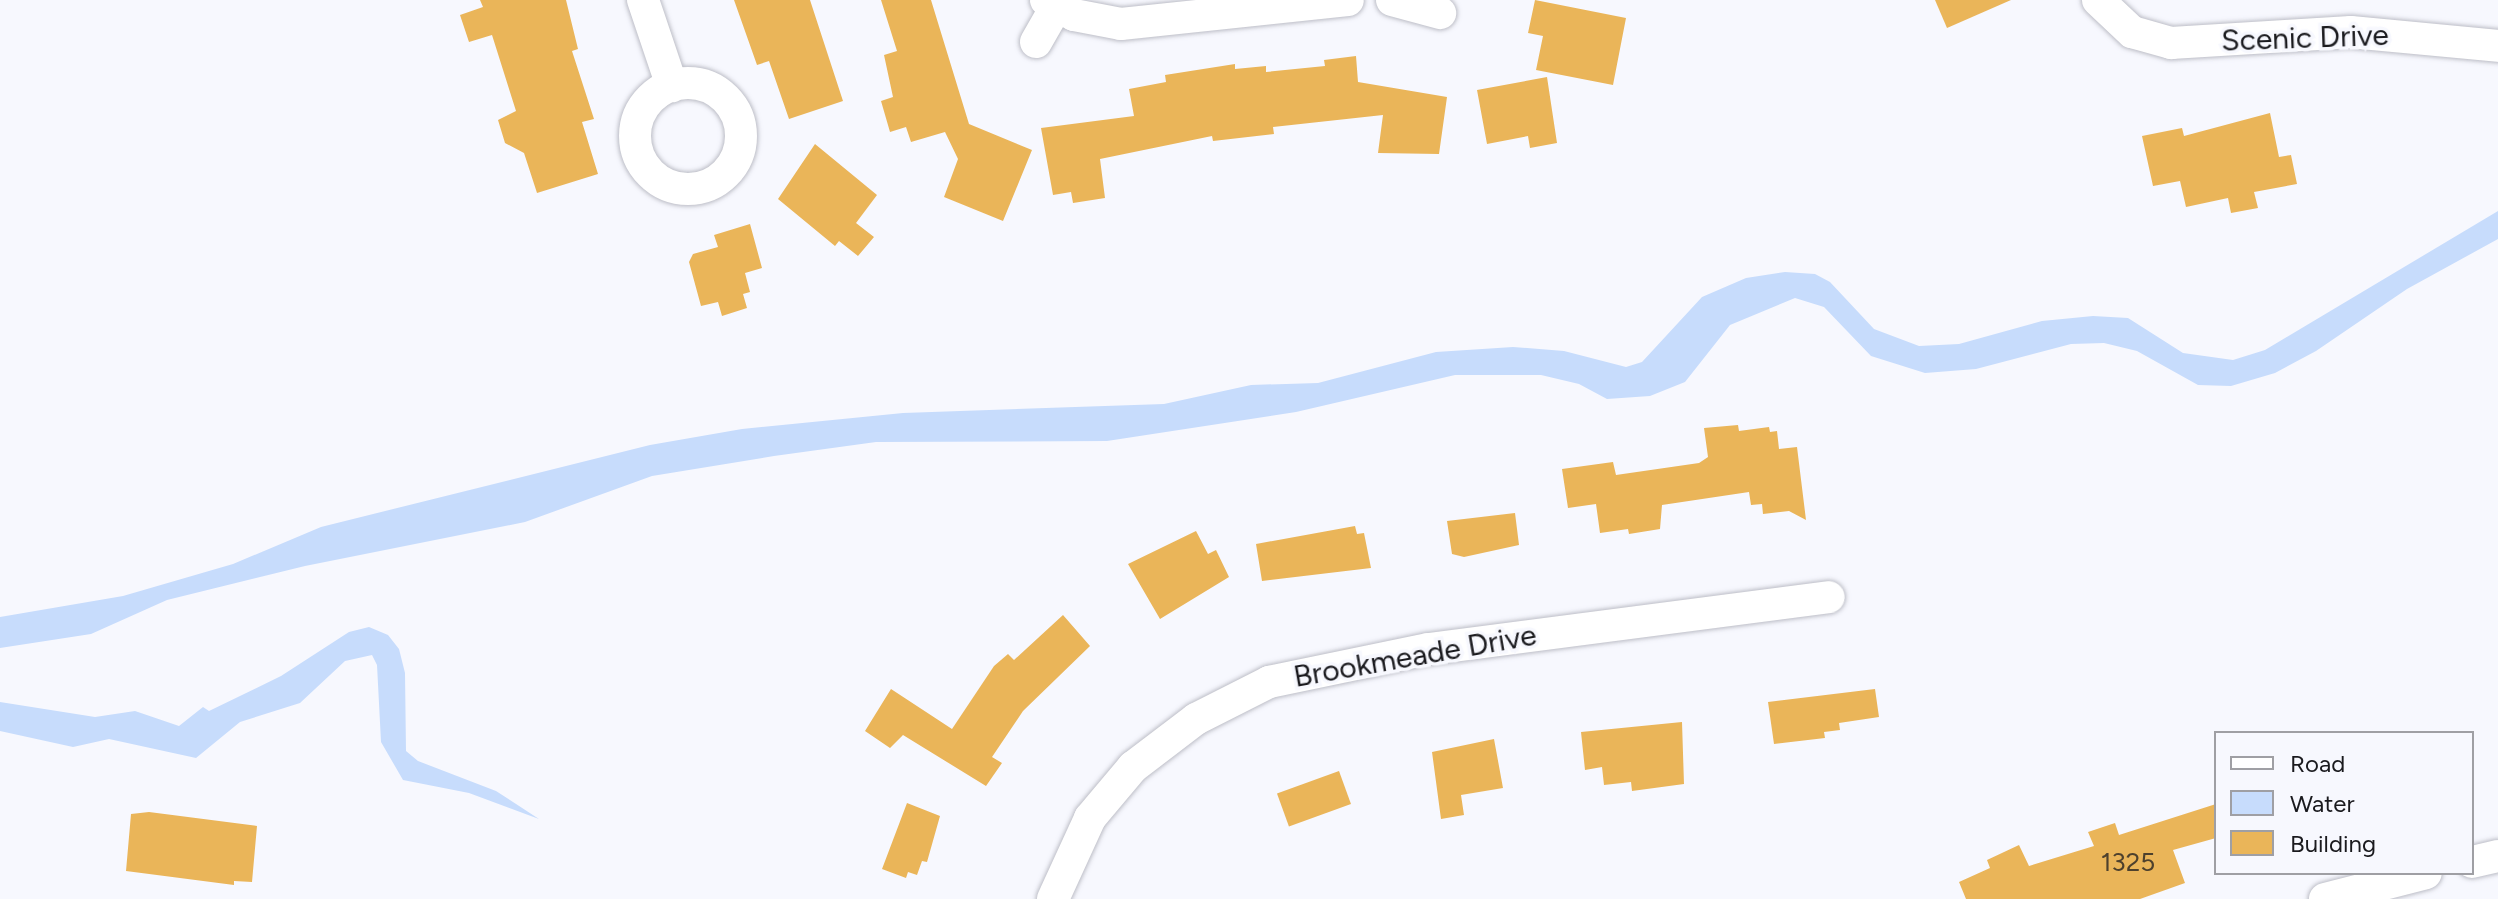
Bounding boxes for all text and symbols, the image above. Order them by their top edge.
street label: Scenic Drive [2221,17,2389,59]
street label: Brookmeade Drive [1291,617,1539,695]
legend [2214,731,2474,875]
text: Road [2290,749,2345,778]
text: Water [2290,789,2355,818]
text: Building [2290,829,2376,858]
house number: 1325 [2101,847,2155,879]

